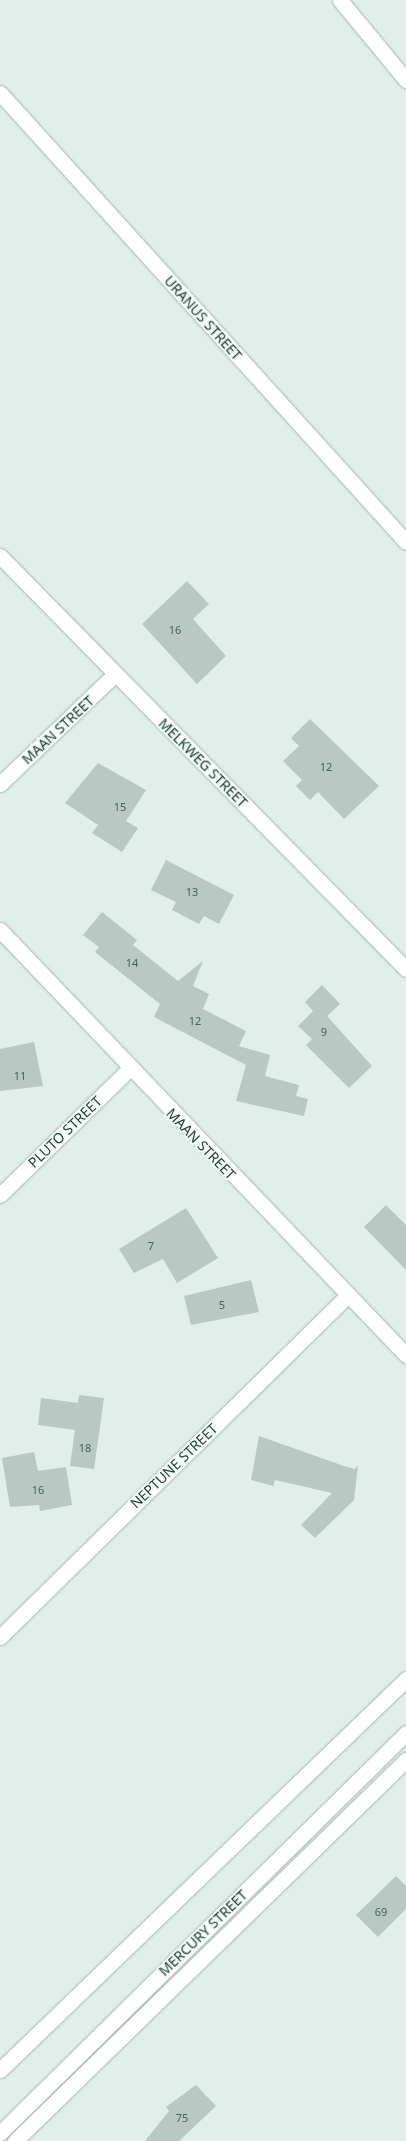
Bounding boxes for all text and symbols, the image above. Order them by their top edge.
street label: URANUS STREET [161,272,245,364]
house number: 16 [169,623,181,637]
street label: MAAN STREET [18,692,98,768]
street label: MELKWEG STREET [155,715,251,811]
house number: 12 [320,760,332,774]
house number: 15 [114,800,126,814]
house number: 13 [186,885,198,899]
house number: 14 [126,956,138,970]
house number: 12 [189,1014,201,1028]
house number: 9 [321,1025,327,1039]
house number: 11 [14,1069,26,1083]
street label: PLUTO STREET [25,1093,105,1171]
street label: MAAN STREET [163,1105,239,1183]
house number: 7 [148,1239,154,1253]
house number: 5 [219,1298,225,1312]
street label: NEPTUNE STREET [127,1420,221,1512]
house number: 18 [79,1441,91,1455]
house number: 16 [32,1483,44,1497]
street label: MERCURY STREET [155,1887,251,1979]
house number: 69 [375,1905,387,1919]
house number: 75 [176,2111,188,2125]

